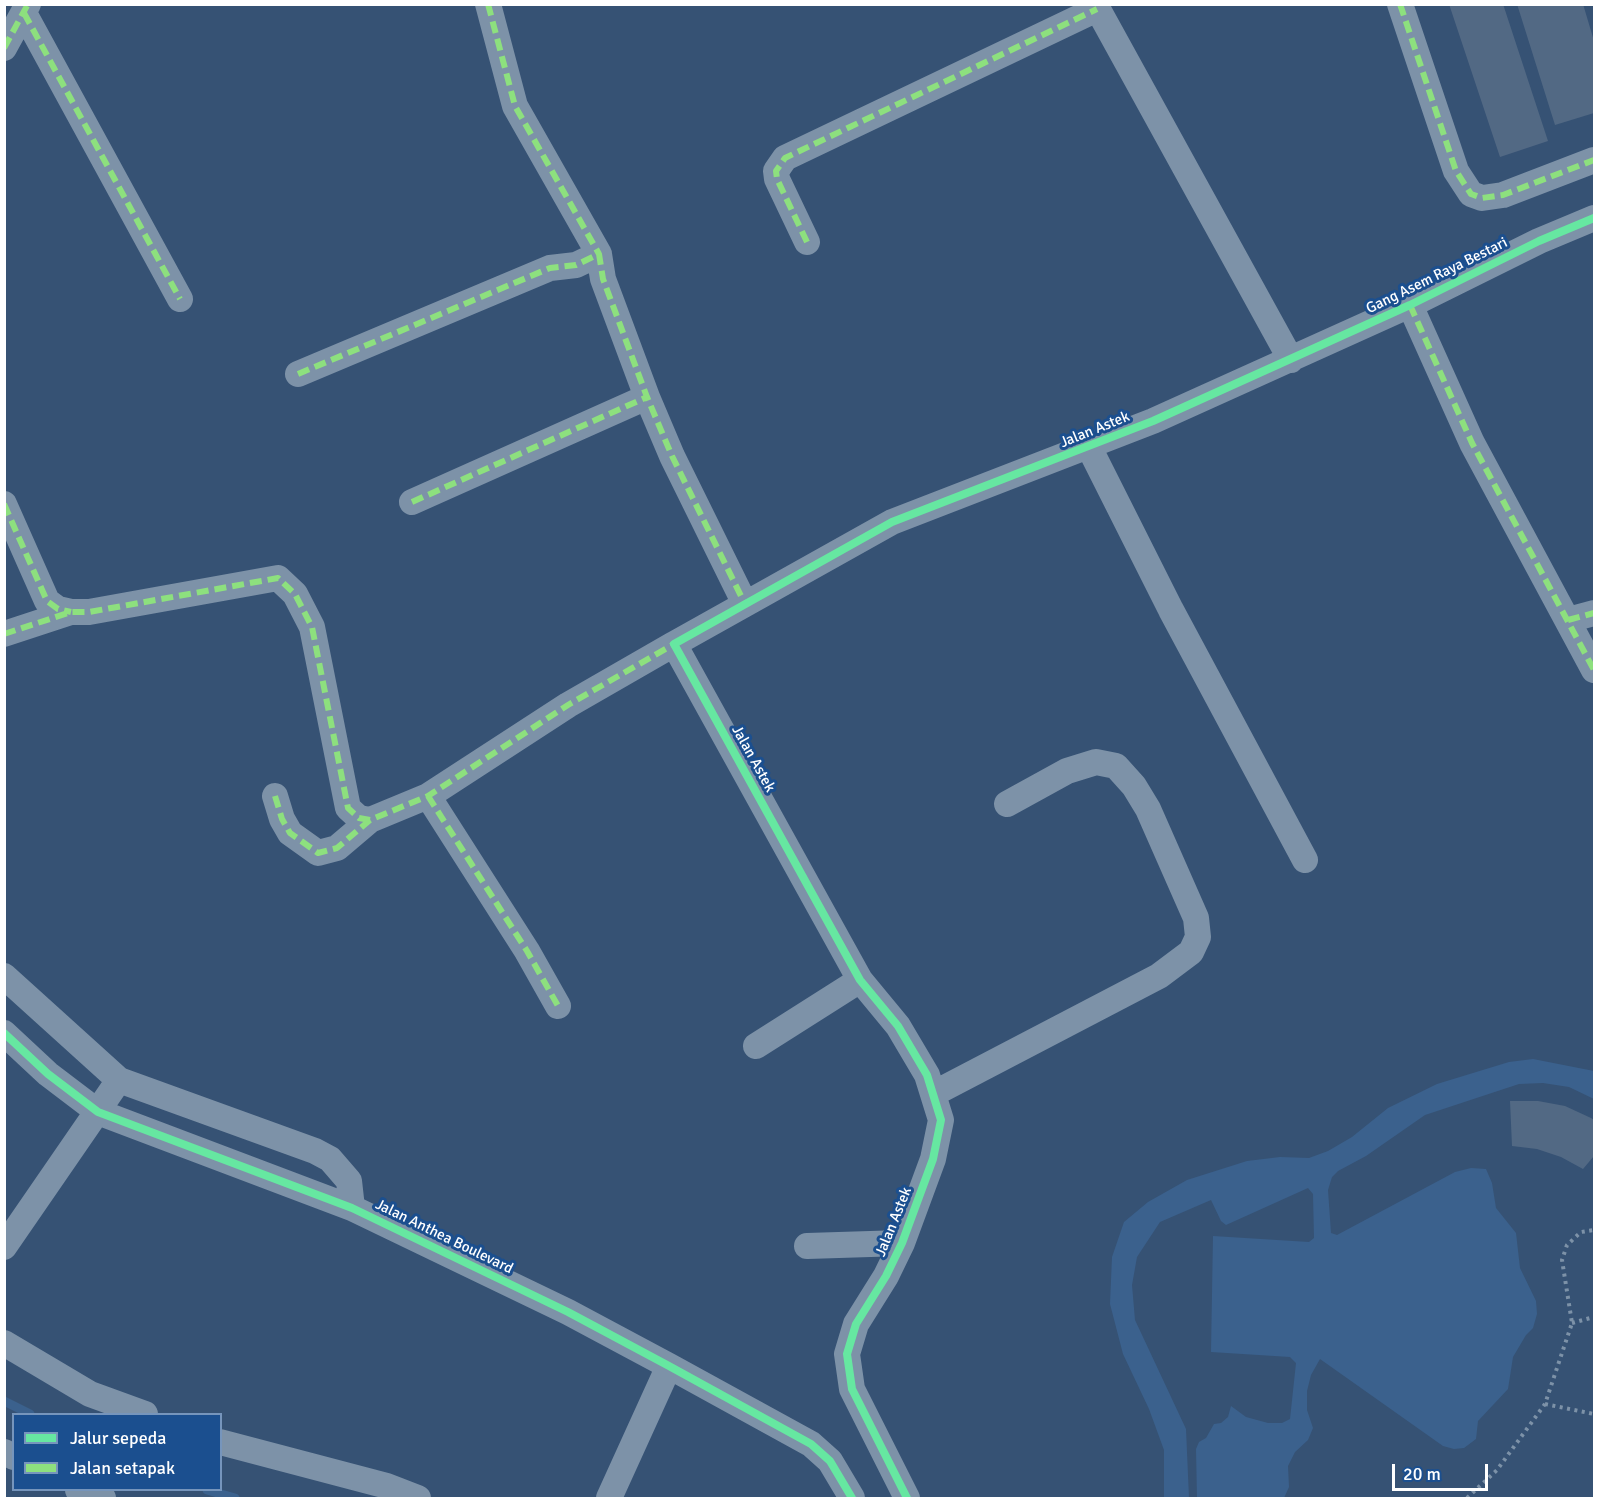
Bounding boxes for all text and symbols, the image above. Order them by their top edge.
street label: Gang Asem Raya Bestari [1363,234,1511,318]
street label: Jalan Astek [1058,408,1132,452]
street label: Jalan Astek [727,723,779,795]
street label: Jalan Astek [872,1185,916,1259]
street label: Jalan Anthea Boulevard [372,1196,516,1278]
legend [12,1413,222,1491]
text: Jalur sepeda [70,1427,166,1449]
scale bar [1395,1452,1491,1490]
text: Jalan setapak [70,1457,175,1479]
text: 20 m [1403,1463,1441,1485]

